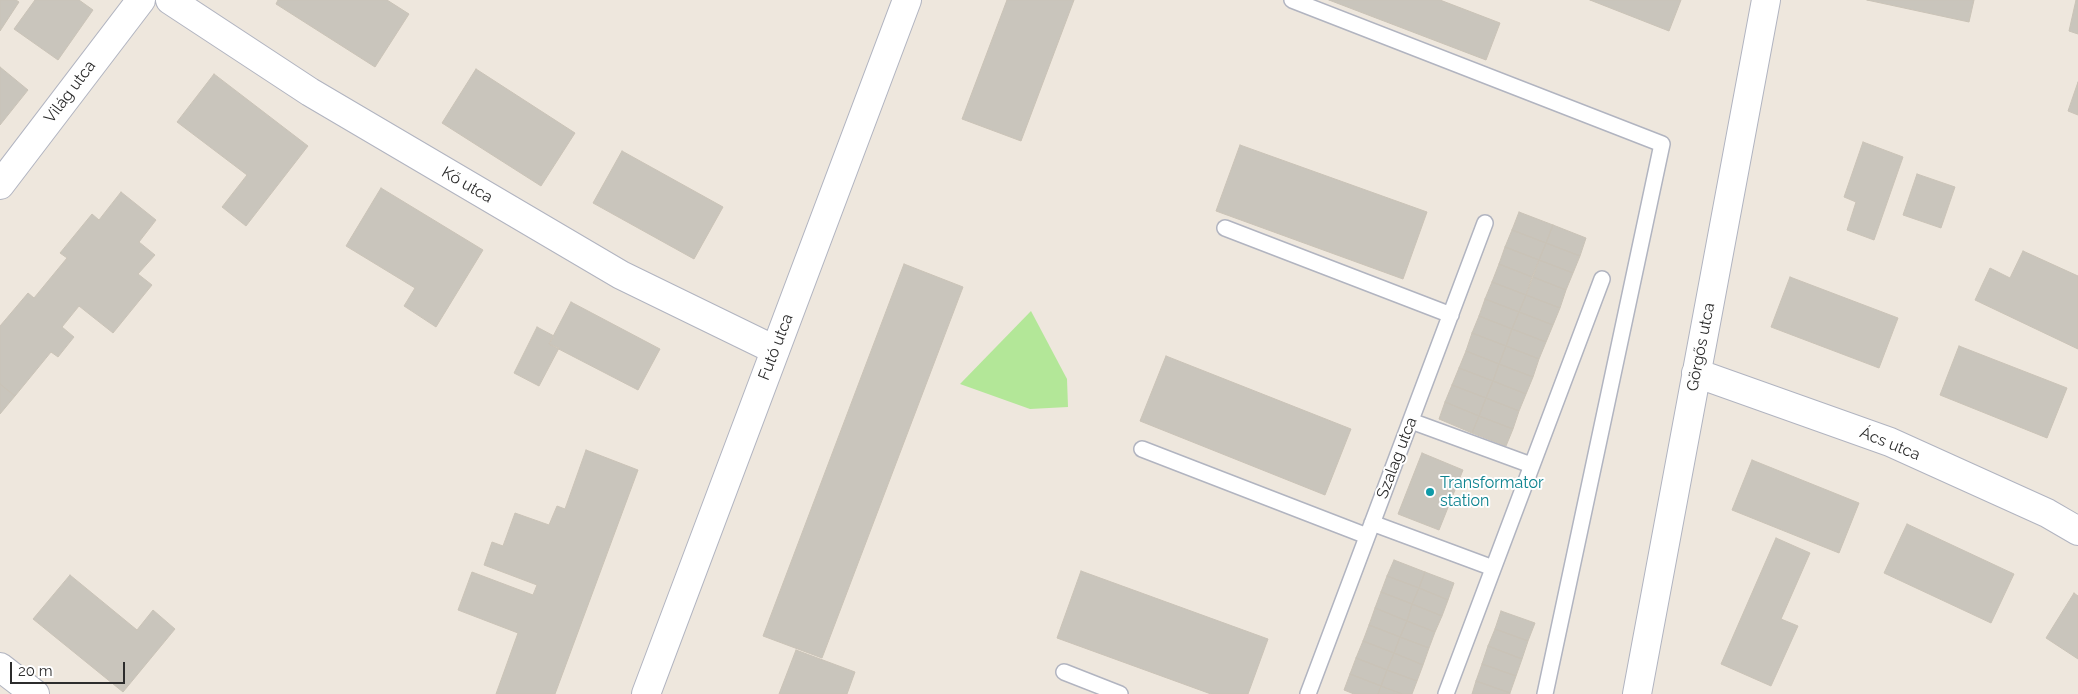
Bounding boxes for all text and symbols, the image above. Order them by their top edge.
street label: Világ utca [40,57,100,127]
street label: Kő utca [438,163,496,207]
street label: Görgős utca [1683,301,1719,393]
street label: Futó utca [755,311,797,383]
street label: Szalag utca [1373,415,1421,501]
street label: Ács utca [1857,423,1923,465]
place label: Transformator station [1440,473,1544,511]
marker: Transformator station [1424,486,1436,498]
scale bar [12,652,128,684]
text: 20 m [18,662,53,680]

